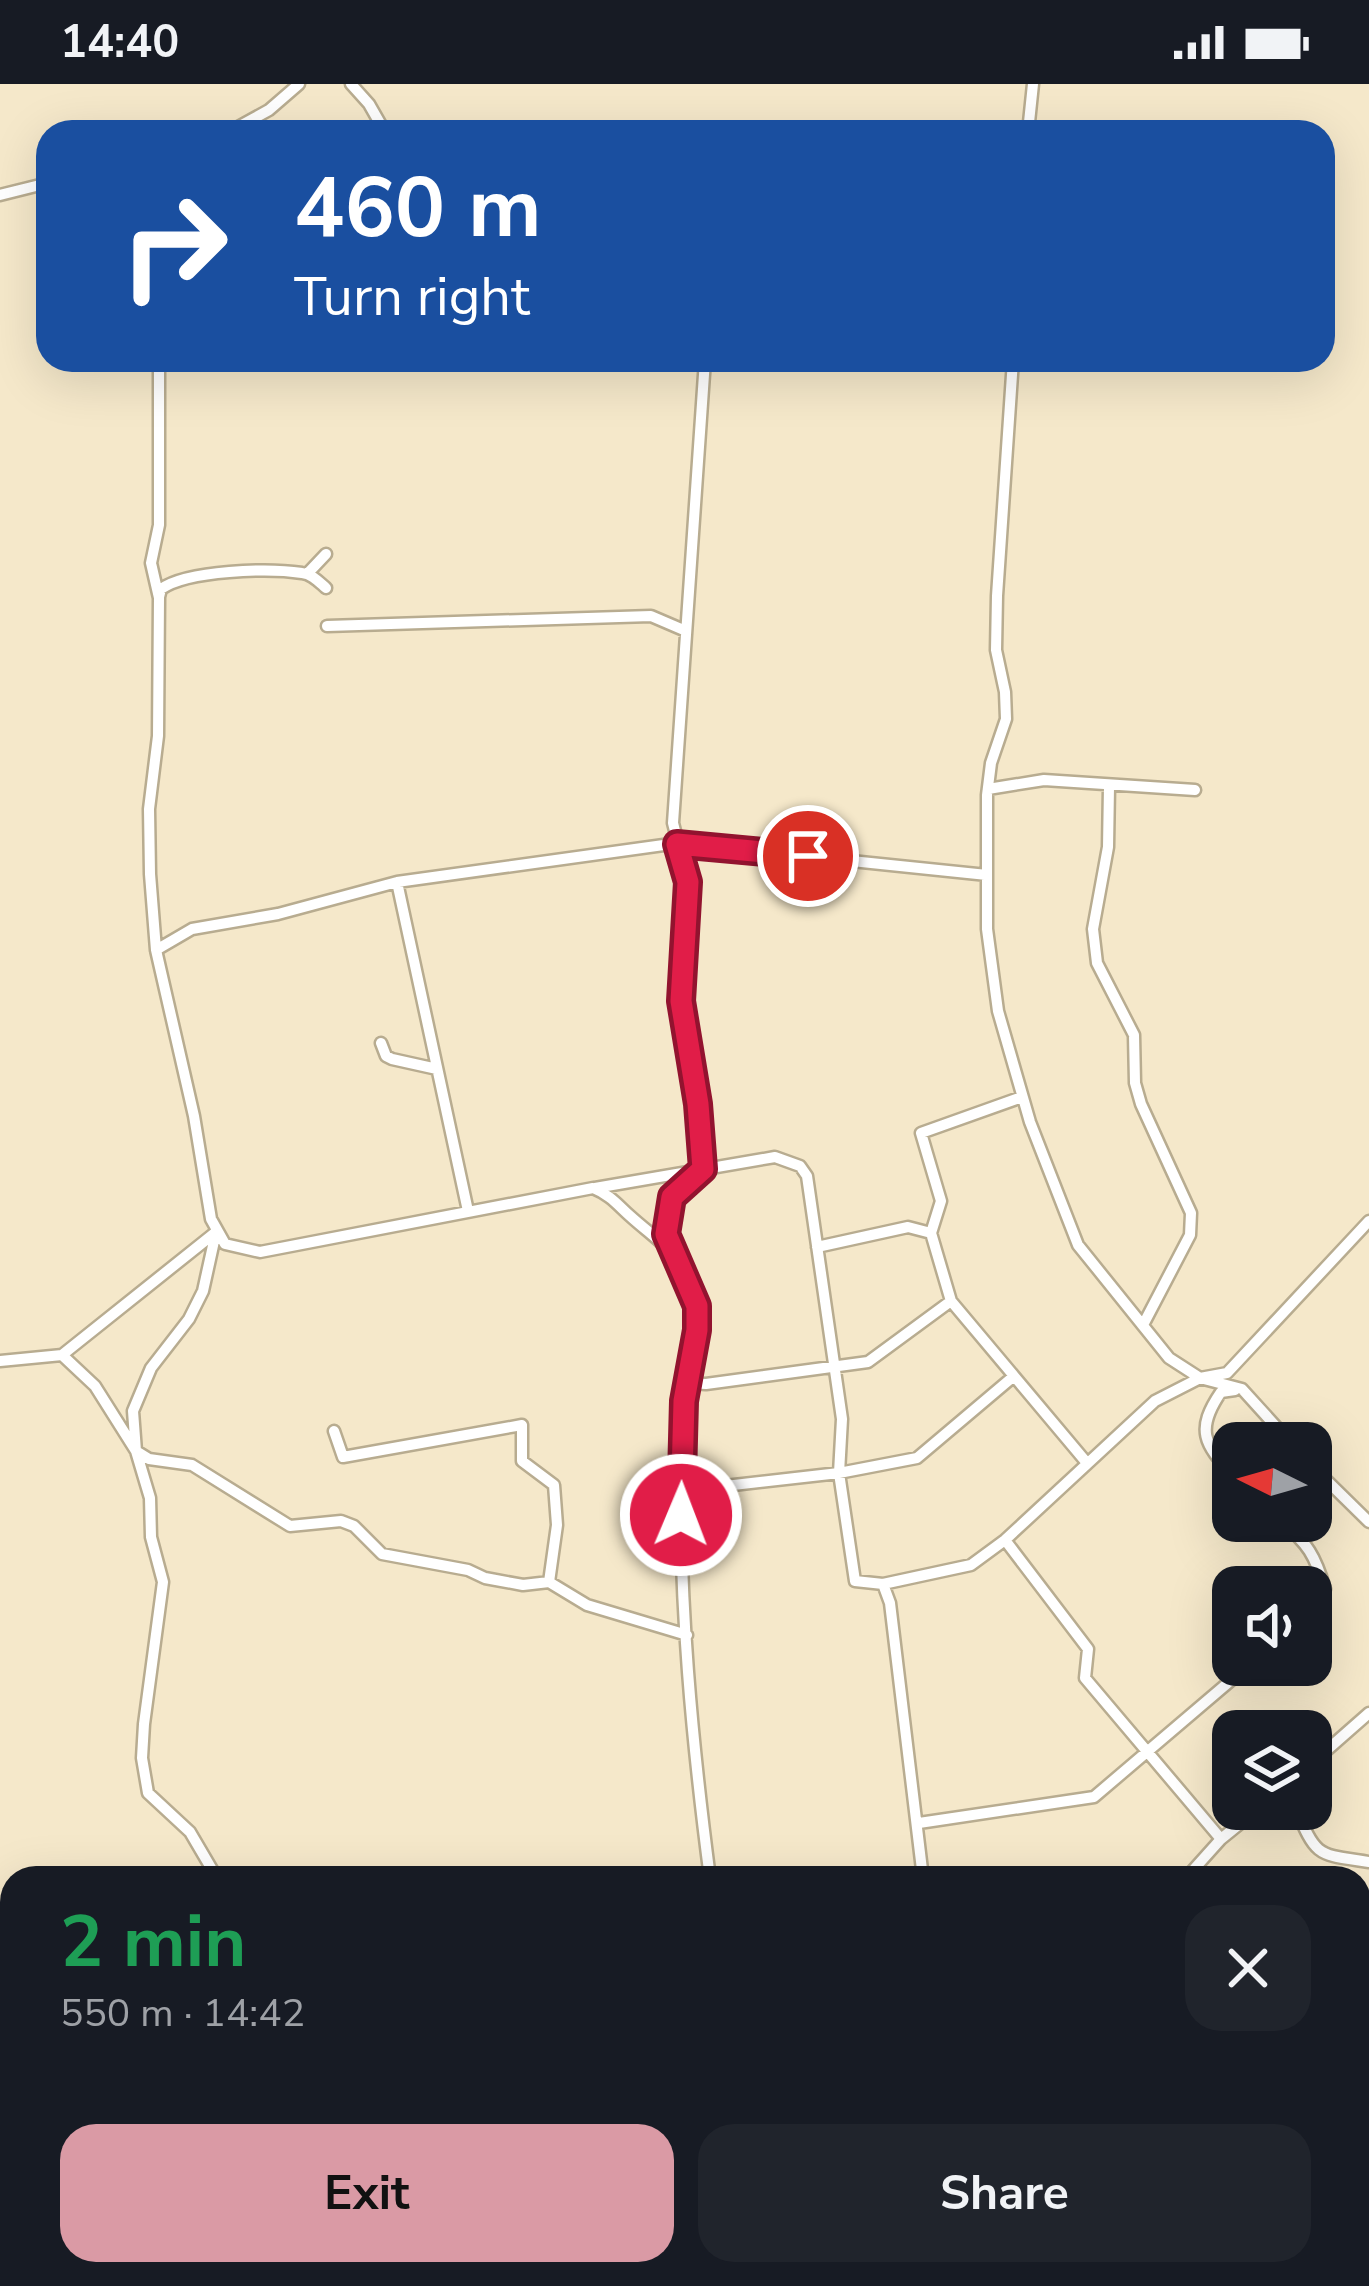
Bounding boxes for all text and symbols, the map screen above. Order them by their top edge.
text: 14:40 [60,12,179,73]
text: 460 m [294,151,542,266]
icon: right [96,168,252,324]
text: Turn right [294,260,530,334]
pin [757,805,859,907]
icon: arrive [775,823,841,889]
north arrow [1212,1422,1332,1542]
map controls [1212,1422,1332,1830]
position arrow [618,1452,744,1578]
button: sound [1212,1566,1332,1686]
button: layers [1212,1710,1332,1830]
text: 2 min [60,1893,246,1991]
button: close [1185,1905,1311,2031]
text: 550 m · 14:42 [60,1987,305,2040]
button: Exit [60,2124,674,2262]
button: Share [698,2124,1311,2262]

